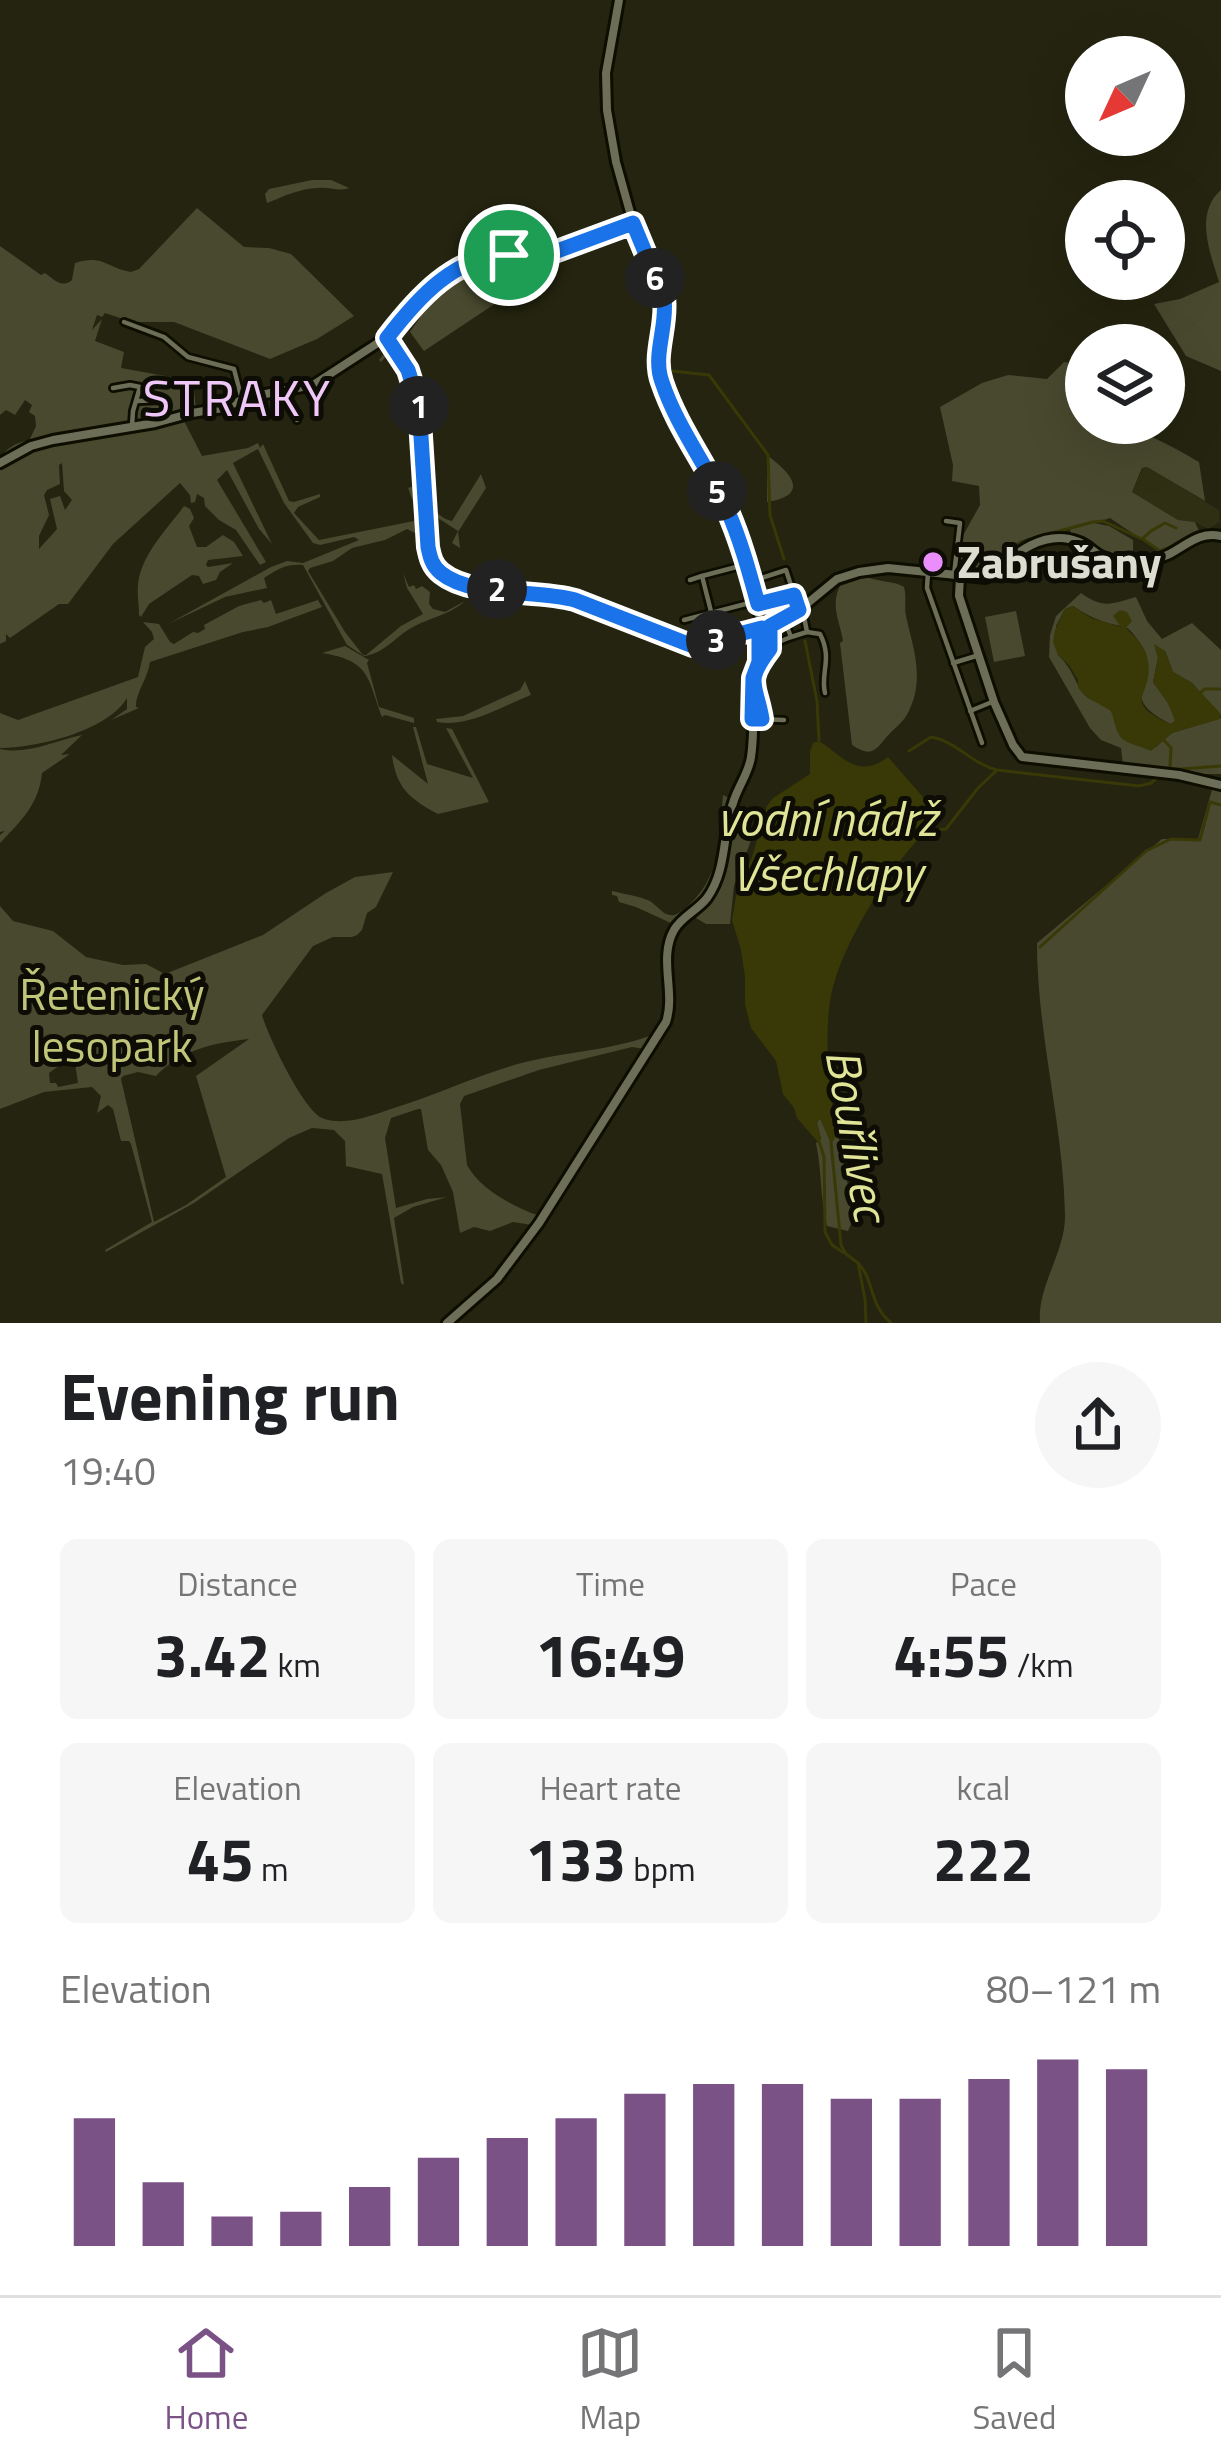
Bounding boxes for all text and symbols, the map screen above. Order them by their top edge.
north arrow [1065,36,1185,156]
map controls [1065,36,1185,444]
button: locate [1065,180,1185,300]
pin [458,204,560,306]
icon: arrive [476,222,542,288]
pin: 6 [625,248,685,308]
text: 6 [646,253,664,303]
button: layers [1065,324,1185,444]
district label: STRAKY [143,358,333,436]
pin: 1 [389,376,449,436]
text: 1 [410,381,428,431]
pin: 5 [687,461,747,521]
text: 5 [708,466,726,516]
place label: Zabrušany [957,527,1161,595]
marker: Zabrušany [920,549,946,575]
pin: 2 [467,559,527,619]
text: 2 [488,564,506,614]
pin: 3 [686,610,746,670]
text: 3 [707,615,725,665]
water label: vodní nádrž Všechlapy [717,782,942,910]
park label: Řetenický lesopark [19,959,205,1079]
water label: Bouřlivec [806,1043,909,1231]
text: Evening run [60,1345,400,1446]
button: share [1035,1362,1161,1488]
text: 19:40 [60,1441,156,1500]
text: Distance [177,1559,298,1609]
text: Time [576,1559,645,1609]
text: Pace [950,1559,1017,1609]
text: 3.42 [154,1609,270,1700]
text: 16:49 [536,1609,685,1700]
text: 4:55 [893,1609,1009,1700]
text: km [270,1640,321,1690]
text: /km [1009,1640,1074,1690]
text: Elevation [173,1763,302,1813]
text: Heart rate [540,1763,681,1813]
text: kcal [957,1763,1010,1813]
text: 45 [186,1813,254,1904]
text: 133 [525,1813,626,1904]
text: 222 [933,1813,1034,1904]
text: m [254,1844,289,1894]
text: bpm [626,1844,696,1894]
text: Elevation [60,1959,212,2018]
text: 80–121 m [986,1959,1161,2018]
tab: Home [165,2320,248,2442]
tab: Map [577,2320,643,2442]
tab: Saved [972,2320,1056,2442]

